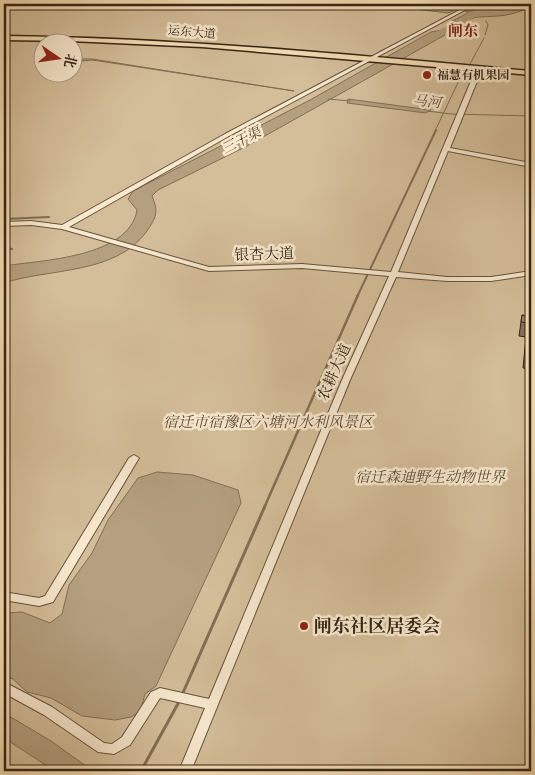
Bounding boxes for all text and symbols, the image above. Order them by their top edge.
district label: 闸东 [448,22,478,41]
street label: 运东大道 [167,23,217,42]
north arrow [32,32,82,82]
text: 北 [59,52,80,70]
place label: 福慧有机果园 [437,68,509,83]
marker: 福慧有机果园 [421,69,433,81]
water label: 马河 [412,91,445,113]
water label: 三干渠 [219,122,266,158]
street label: 银杏大道 [234,244,294,265]
street label: 农耕大道 [314,341,355,403]
park label: 宿迁市宿豫区六塘河水利风景区 [163,413,375,432]
park label: 宿迁森迪野生动物世界 [355,468,506,487]
place label: 闸东社区居委会 [314,616,440,639]
marker: 闸东社区居委会 [298,620,310,632]

